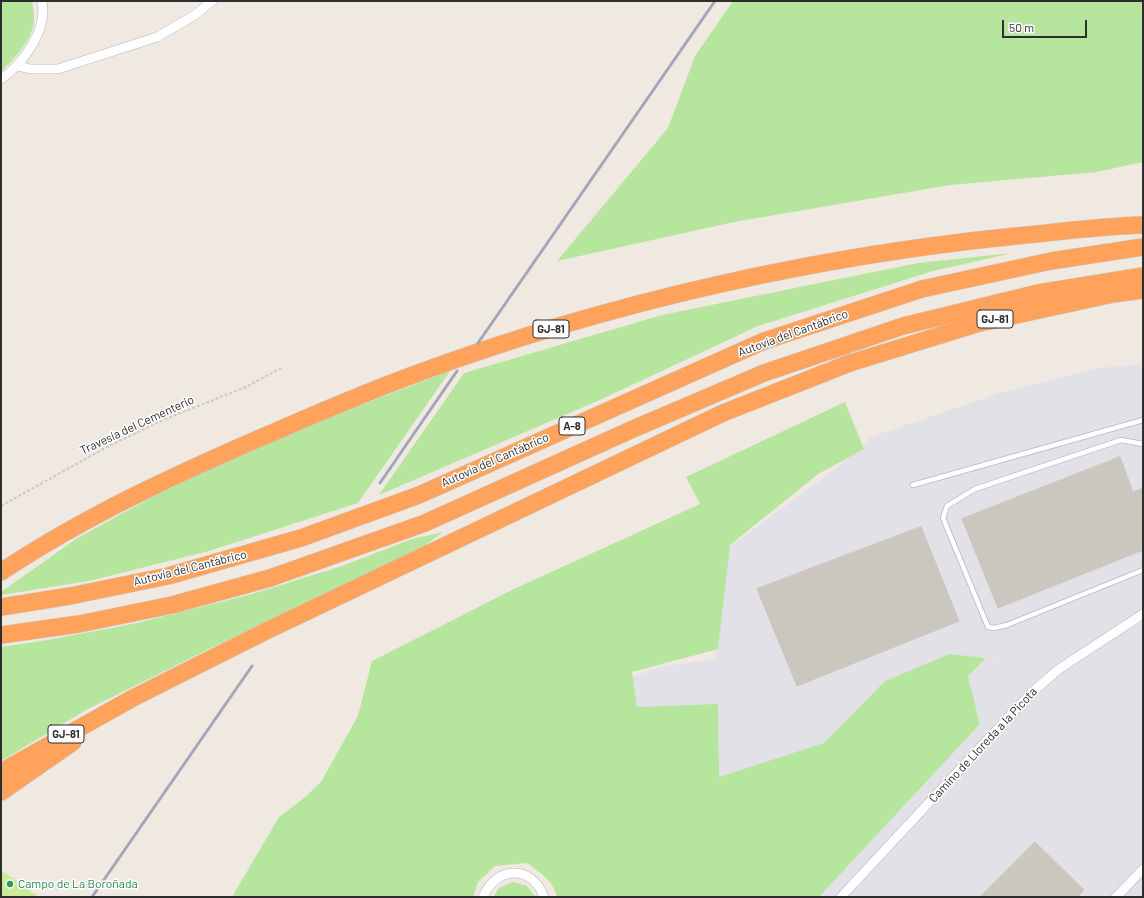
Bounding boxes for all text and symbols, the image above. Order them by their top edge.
scale bar [1004,12,1089,38]
text: 50 m [1009,20,1034,34]
street label: Autovía del Cantábrico [736,306,850,360]
road number: GJ-81 [977,310,1013,328]
road number: GJ-81 [533,320,569,338]
street label: Travesía del Cementerio [78,392,196,458]
road number: A-8 [559,417,585,435]
street label: Autovía del Cantábrico [439,430,551,490]
street label: Autovía del Cantábrico [132,547,248,589]
street label: Camino de Lloreda a la Picota [926,684,1040,806]
road number: GJ-81 [48,725,84,743]
place label: Campo de La Boroñada [18,877,138,891]
marker: Campo de La Boroñada [5,879,15,889]

